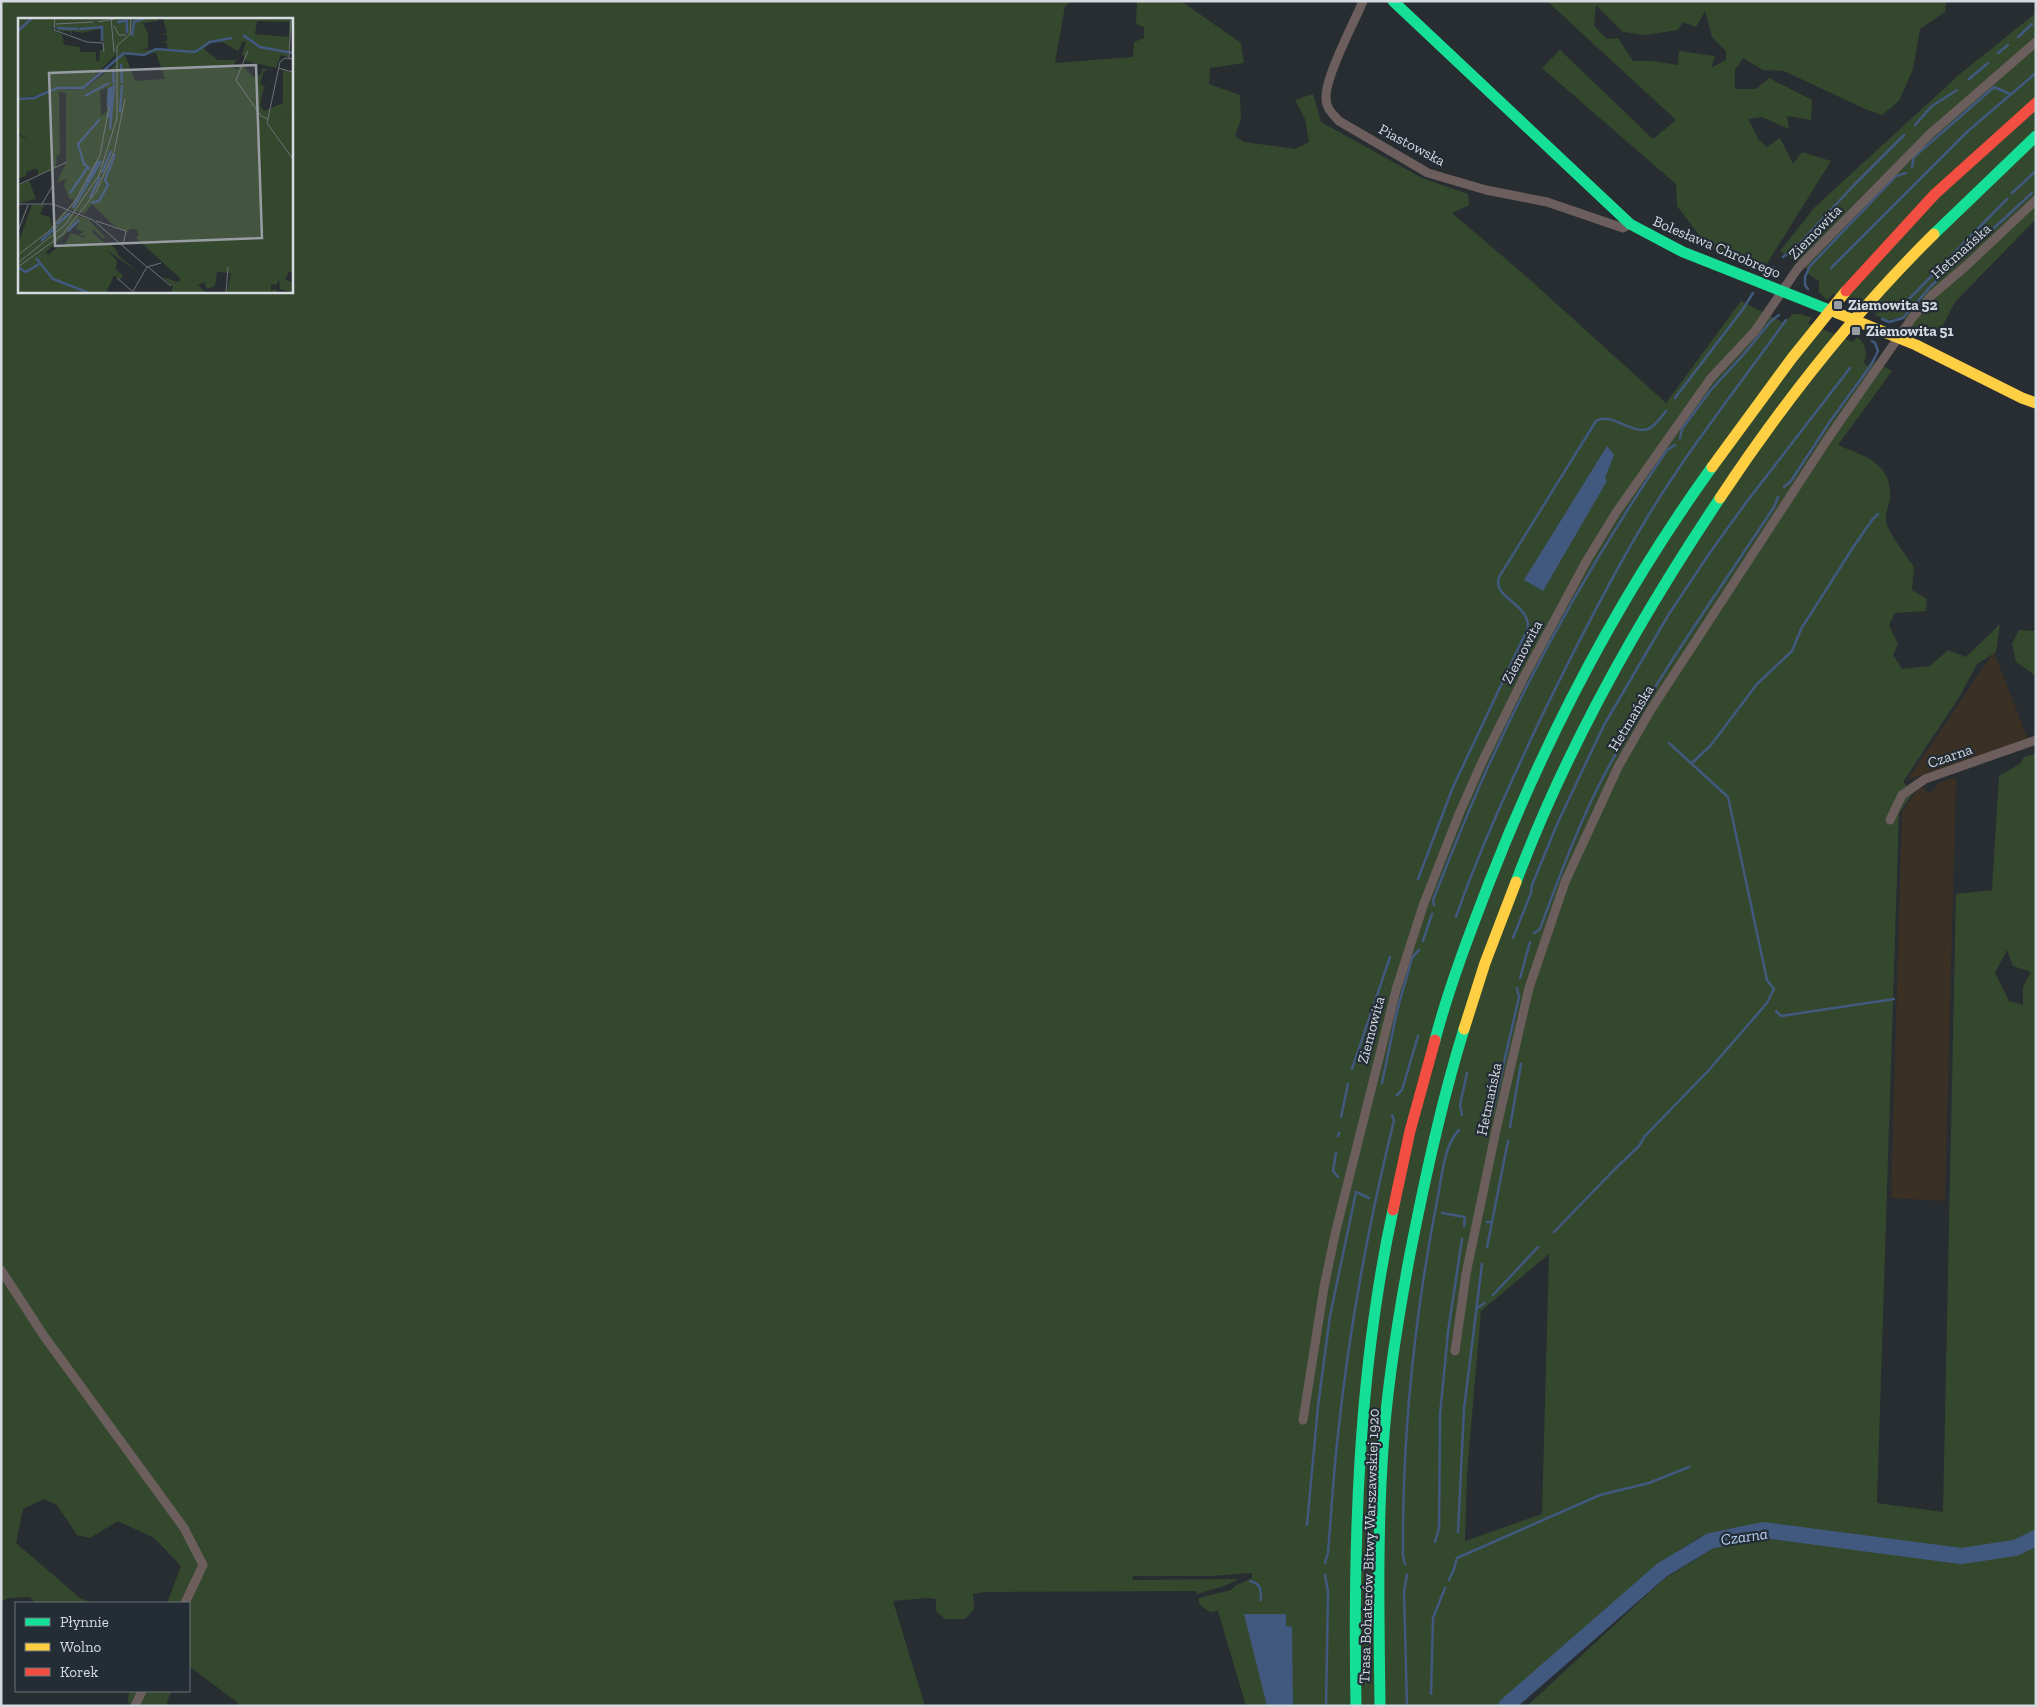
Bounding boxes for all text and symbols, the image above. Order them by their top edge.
inset map [18,18,292,292]
street label: Piastowska [1376,120,1448,170]
street label: Ziemowita [1785,201,1845,263]
street label: Bolesława Chrobrego [1650,212,1784,282]
street label: Hetmańska [1927,220,1995,282]
place label: Ziemowita 52 [1848,296,1938,314]
marker: Ziemowita 52 [1832,299,1844,311]
place label: Ziemowita 51 [1866,322,1954,340]
marker: Ziemowita 51 [1850,325,1862,337]
street label: Ziemowita [1498,617,1546,687]
street label: Hetmańska [1604,682,1658,754]
street label: Czarna [1925,740,1975,772]
street label: Ziemowita [1353,994,1389,1066]
street label: Hetmańska [1473,1061,1505,1137]
street label: Trasa Bohaterów Bitwy Warszawskiej 1920 [1355,1408,1383,1684]
water label: Czarna [1719,1524,1769,1549]
legend [15,1602,190,1692]
text: Płynnie [60,1613,109,1631]
text: Wolno [60,1638,102,1656]
text: Korek [60,1663,98,1681]

